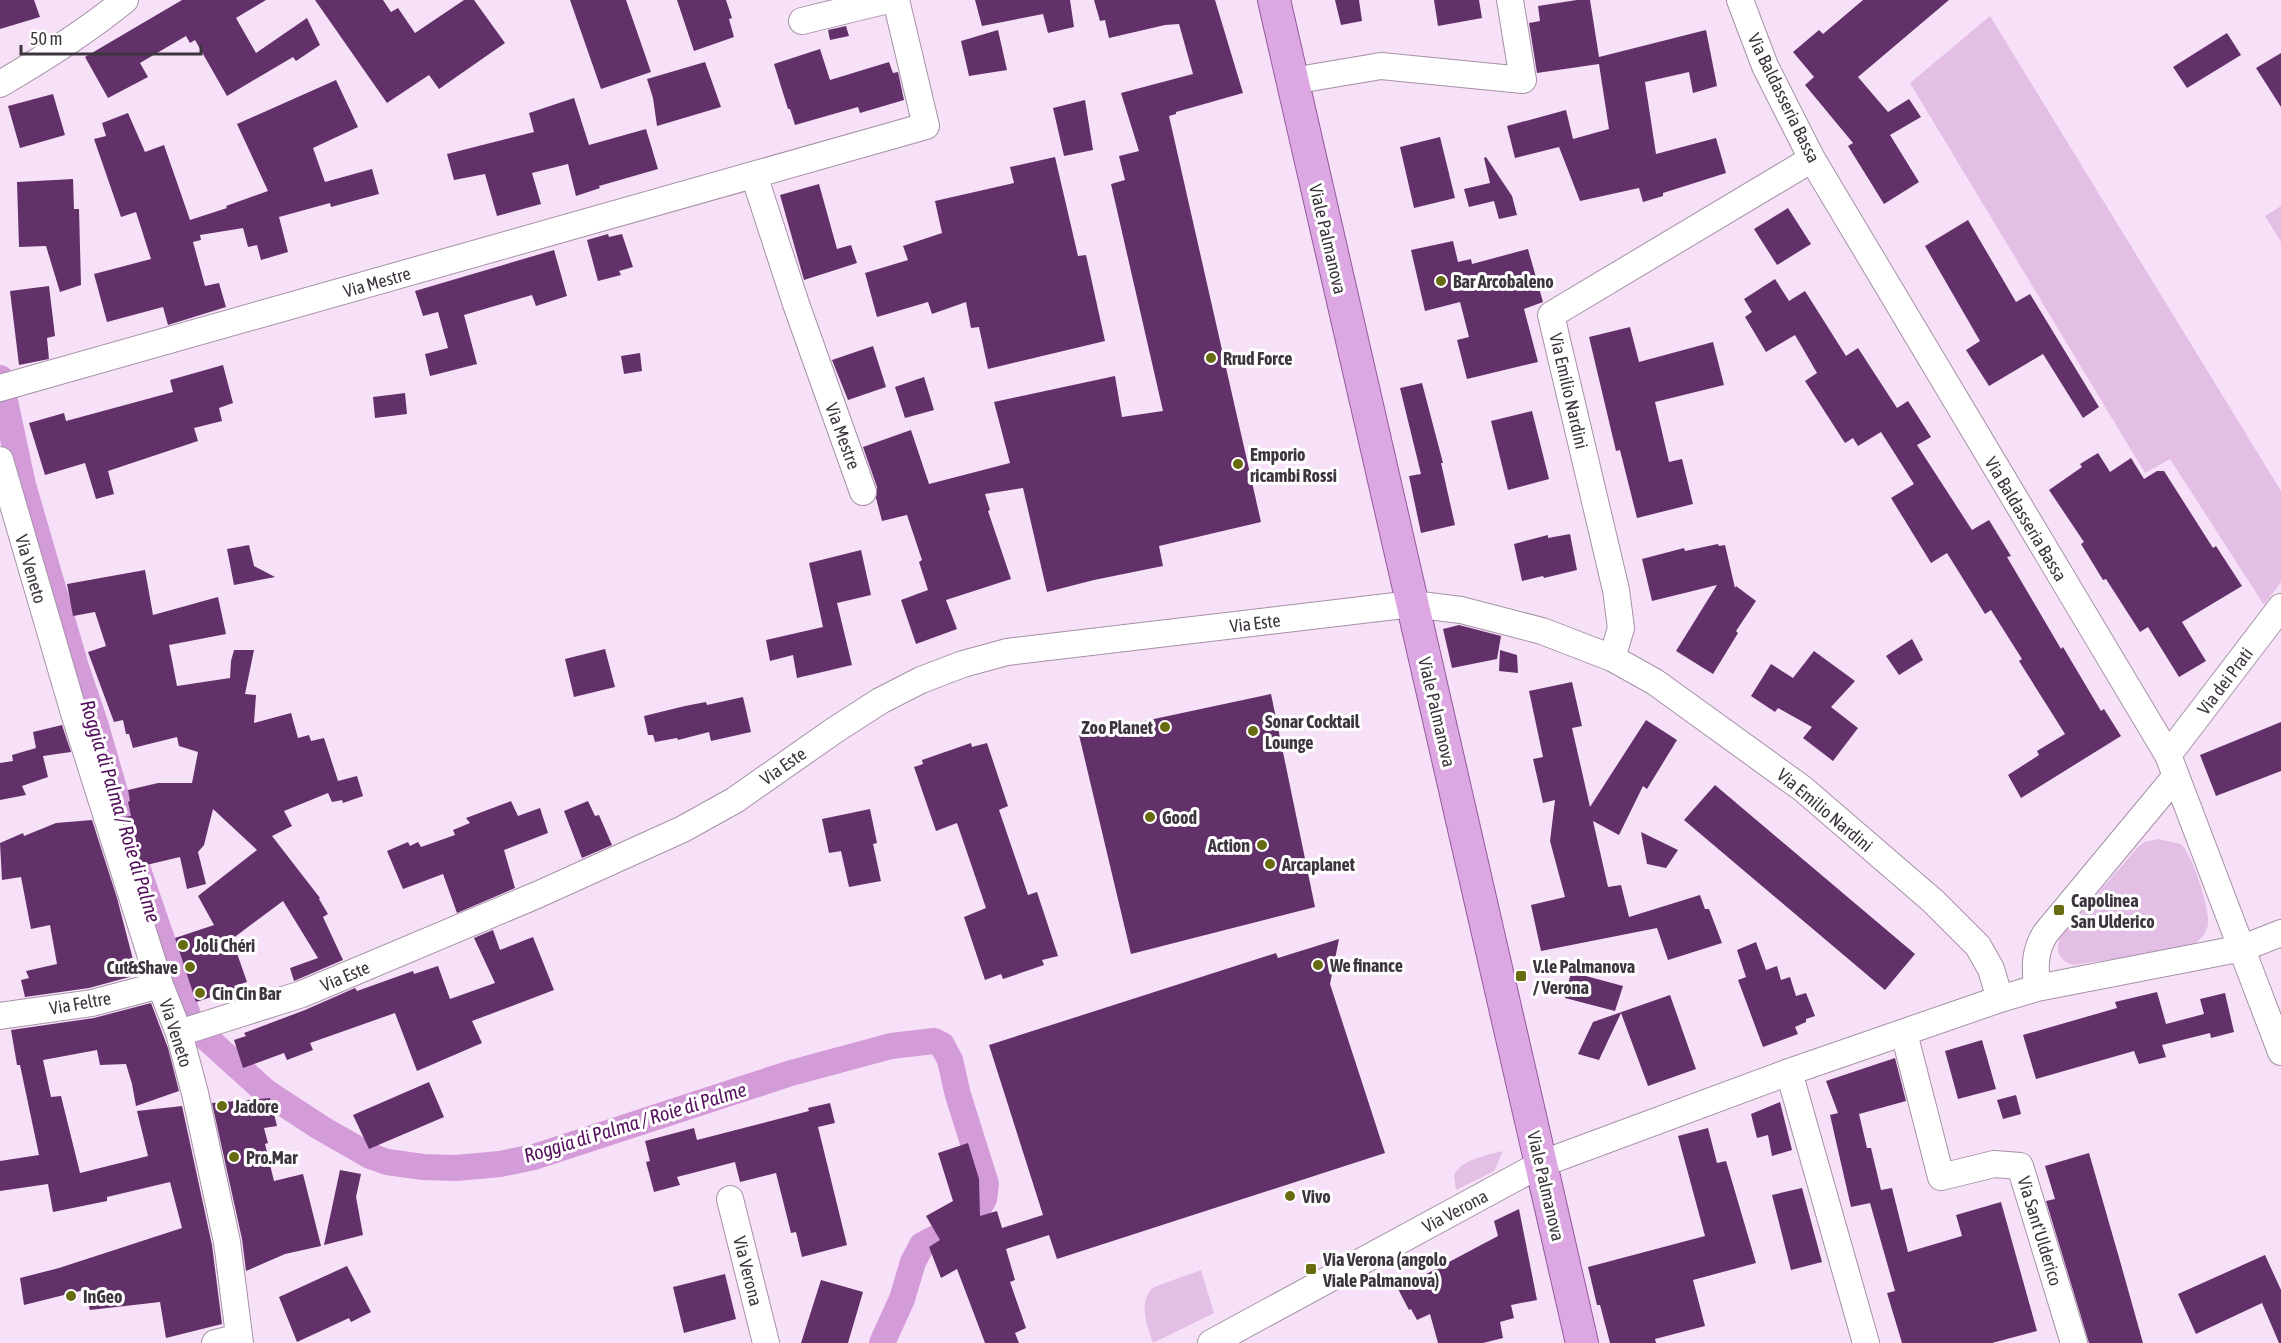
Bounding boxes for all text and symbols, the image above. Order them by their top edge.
scale bar [21,18,201,56]
text: 50 m [30,28,62,49]
street label: Via Baldasseria Bassa [1744,30,1824,166]
street label: Viale Palmanova [1305,182,1351,296]
street label: Via Mestre [341,262,413,302]
place label: Bar Arcobaleno [1453,271,1554,292]
marker: Bar Arcobaleno [1434,274,1448,288]
street label: Via Emilio Nardini [1545,331,1593,451]
place label: Rrud Force [1223,348,1293,369]
marker: Rrud Force [1204,351,1218,365]
street label: Via Mestre [821,400,865,472]
place label: Emporio ricambi Rossi [1250,444,1337,486]
street label: Via Baldasseria Bassa [1981,453,2071,585]
marker: Emporio ricambi Rossi [1231,457,1245,471]
street label: Via Veneto [11,532,51,606]
street label: Via Este [1228,609,1282,637]
street label: Via dei Prati [2193,643,2257,719]
street label: Viale Palmanova [1414,655,1460,769]
water label: Roggia di Palma / Roie di Palme [76,697,166,925]
place label: Sonar Cocktail Lounge [1265,711,1360,753]
place label: Zoo Planet [1081,717,1154,738]
marker: Zoo Planet [1158,720,1172,734]
marker: Sonar Cocktail Lounge [1246,724,1260,738]
street label: Via Este [756,743,810,789]
street label: Via Emilio Nardini [1773,764,1877,856]
place label: Good [1162,807,1197,828]
marker: Good [1143,810,1157,824]
place label: Action [1207,835,1250,856]
marker: Action [1255,838,1269,852]
place label: Arcaplanet [1281,854,1356,875]
marker: Arcaplanet [1263,857,1277,871]
place label: Capolinea San Ulderico [2071,890,2155,932]
marker: Capolinea San Ulderico [2052,903,2066,917]
place label: Joli Chéri [194,935,255,956]
marker: Joli Chéri [176,938,190,952]
place label: We finance [1329,955,1403,976]
street label: Via Este [317,956,373,996]
place label: V.le Palmanova / Verona [1532,956,1635,998]
place label: Cut&Shave [107,957,178,978]
marker: We finance [1311,958,1325,972]
marker: Cut&Shave [183,960,197,974]
marker: V.le Palmanova / Verona [1514,969,1528,983]
place label: Cin Cin Bar [212,983,282,1004]
marker: Cin Cin Bar [193,986,207,1000]
street label: Via Feltre [47,987,113,1019]
street label: Via Veneto [155,996,197,1070]
water label: Roggia di Palma / Roie di Palme [521,1077,749,1167]
place label: Jadore [233,1096,279,1117]
marker: Jadore [215,1099,229,1113]
street label: Viale Palmanova [1523,1129,1569,1243]
place label: Pro.Mar [246,1147,298,1168]
marker: Pro.Mar [227,1150,241,1164]
street label: Via Sant'Ulderico [2013,1174,2067,1288]
street label: Via Verona [1419,1185,1491,1237]
place label: Vivo [1301,1186,1331,1207]
marker: Vivo [1283,1189,1297,1203]
street label: Via Verona [729,1234,767,1308]
place label: Via Verona (angolo Viale Palmanova) [1322,1249,1447,1291]
marker: Via Verona (angolo Viale Palmanova) [1304,1262,1318,1276]
place label: InGeo [83,1286,122,1307]
marker: InGeo [64,1289,78,1303]

